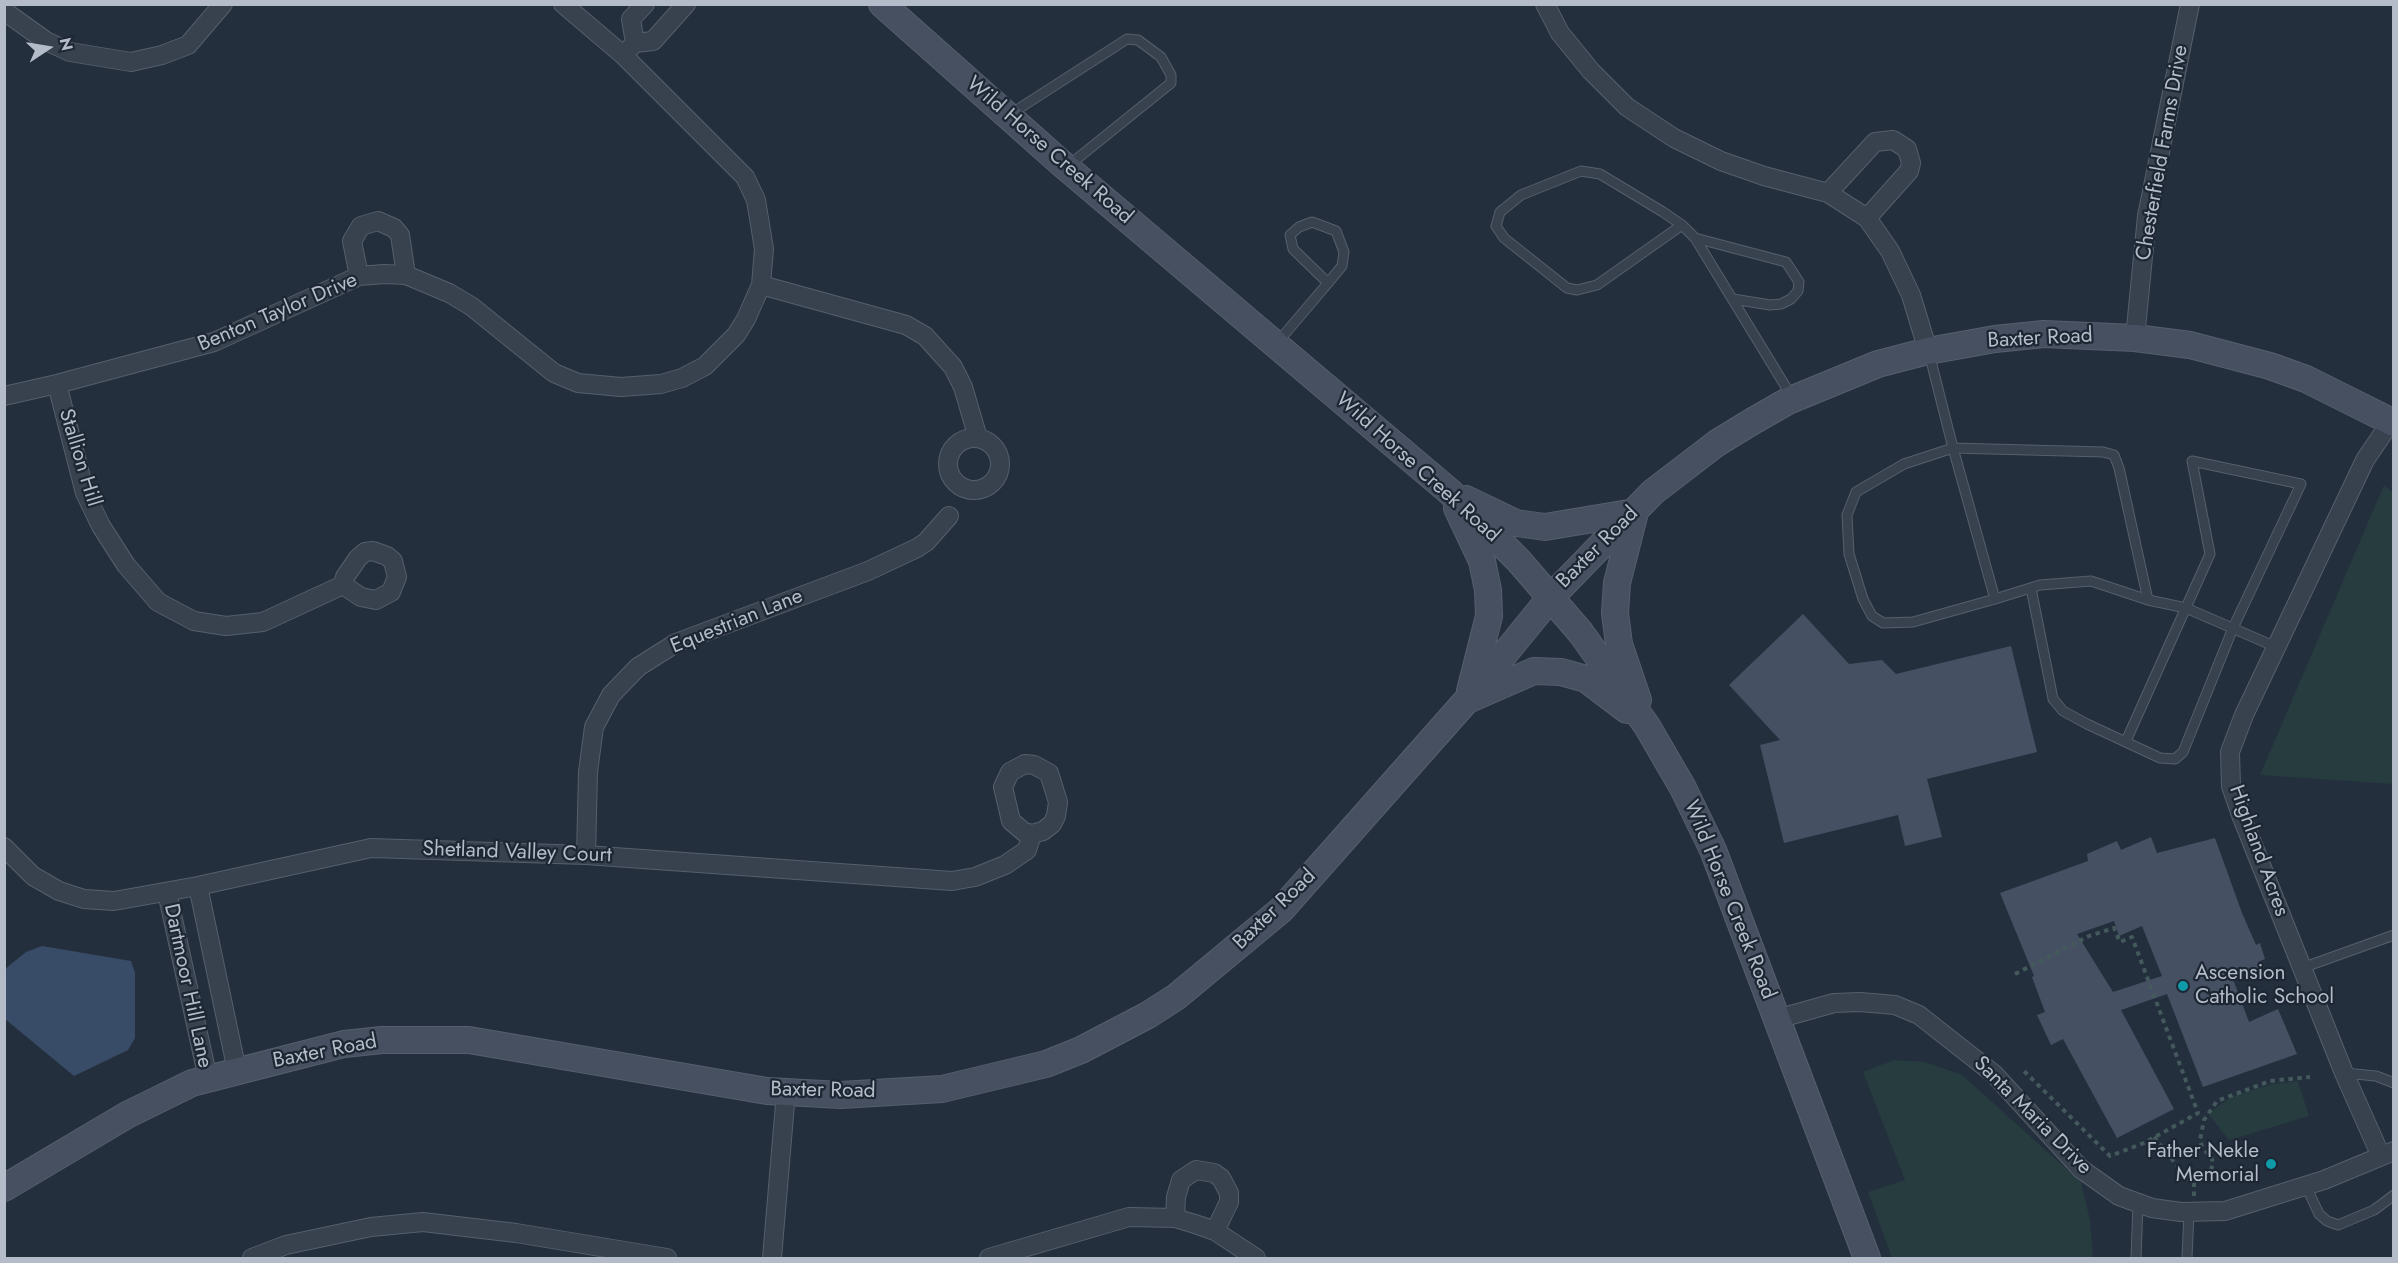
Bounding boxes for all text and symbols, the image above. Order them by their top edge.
north arrow [18,18,78,78]
text: N [54,36,79,53]
street label: Chesterfield Farms Drive [2132,43,2194,263]
street label: Wild Horse Creek Road [961,72,1137,230]
street label: Benton Taylor Drive [194,268,362,358]
street label: Baxter Road [1987,324,2093,354]
street label: Wild Horse Creek Road [1330,388,1504,548]
street label: Stallion Hill [52,406,106,510]
street label: Baxter Road [1552,502,1644,594]
street label: Equestrian Lane [667,584,807,660]
street label: Highland Acres [2223,782,2293,920]
street label: Wild Horse Creek Road [1678,797,1780,1003]
street label: Shetland Valley Court [422,837,612,869]
street label: Baxter Road [1228,864,1322,956]
street label: Dartmoor Hill Lane [157,902,217,1070]
place label: Ascension Catholic School [2195,961,2334,1011]
marker: Ascension Catholic School [2176,979,2190,993]
street label: Baxter Road [271,1030,379,1074]
street label: Santa Maria Drive [1968,1052,2096,1180]
street label: Baxter Road [770,1077,876,1105]
place label: Father Nekle Memorial [2147,1139,2259,1189]
marker: Father Nekle Memorial [2264,1157,2278,1171]

